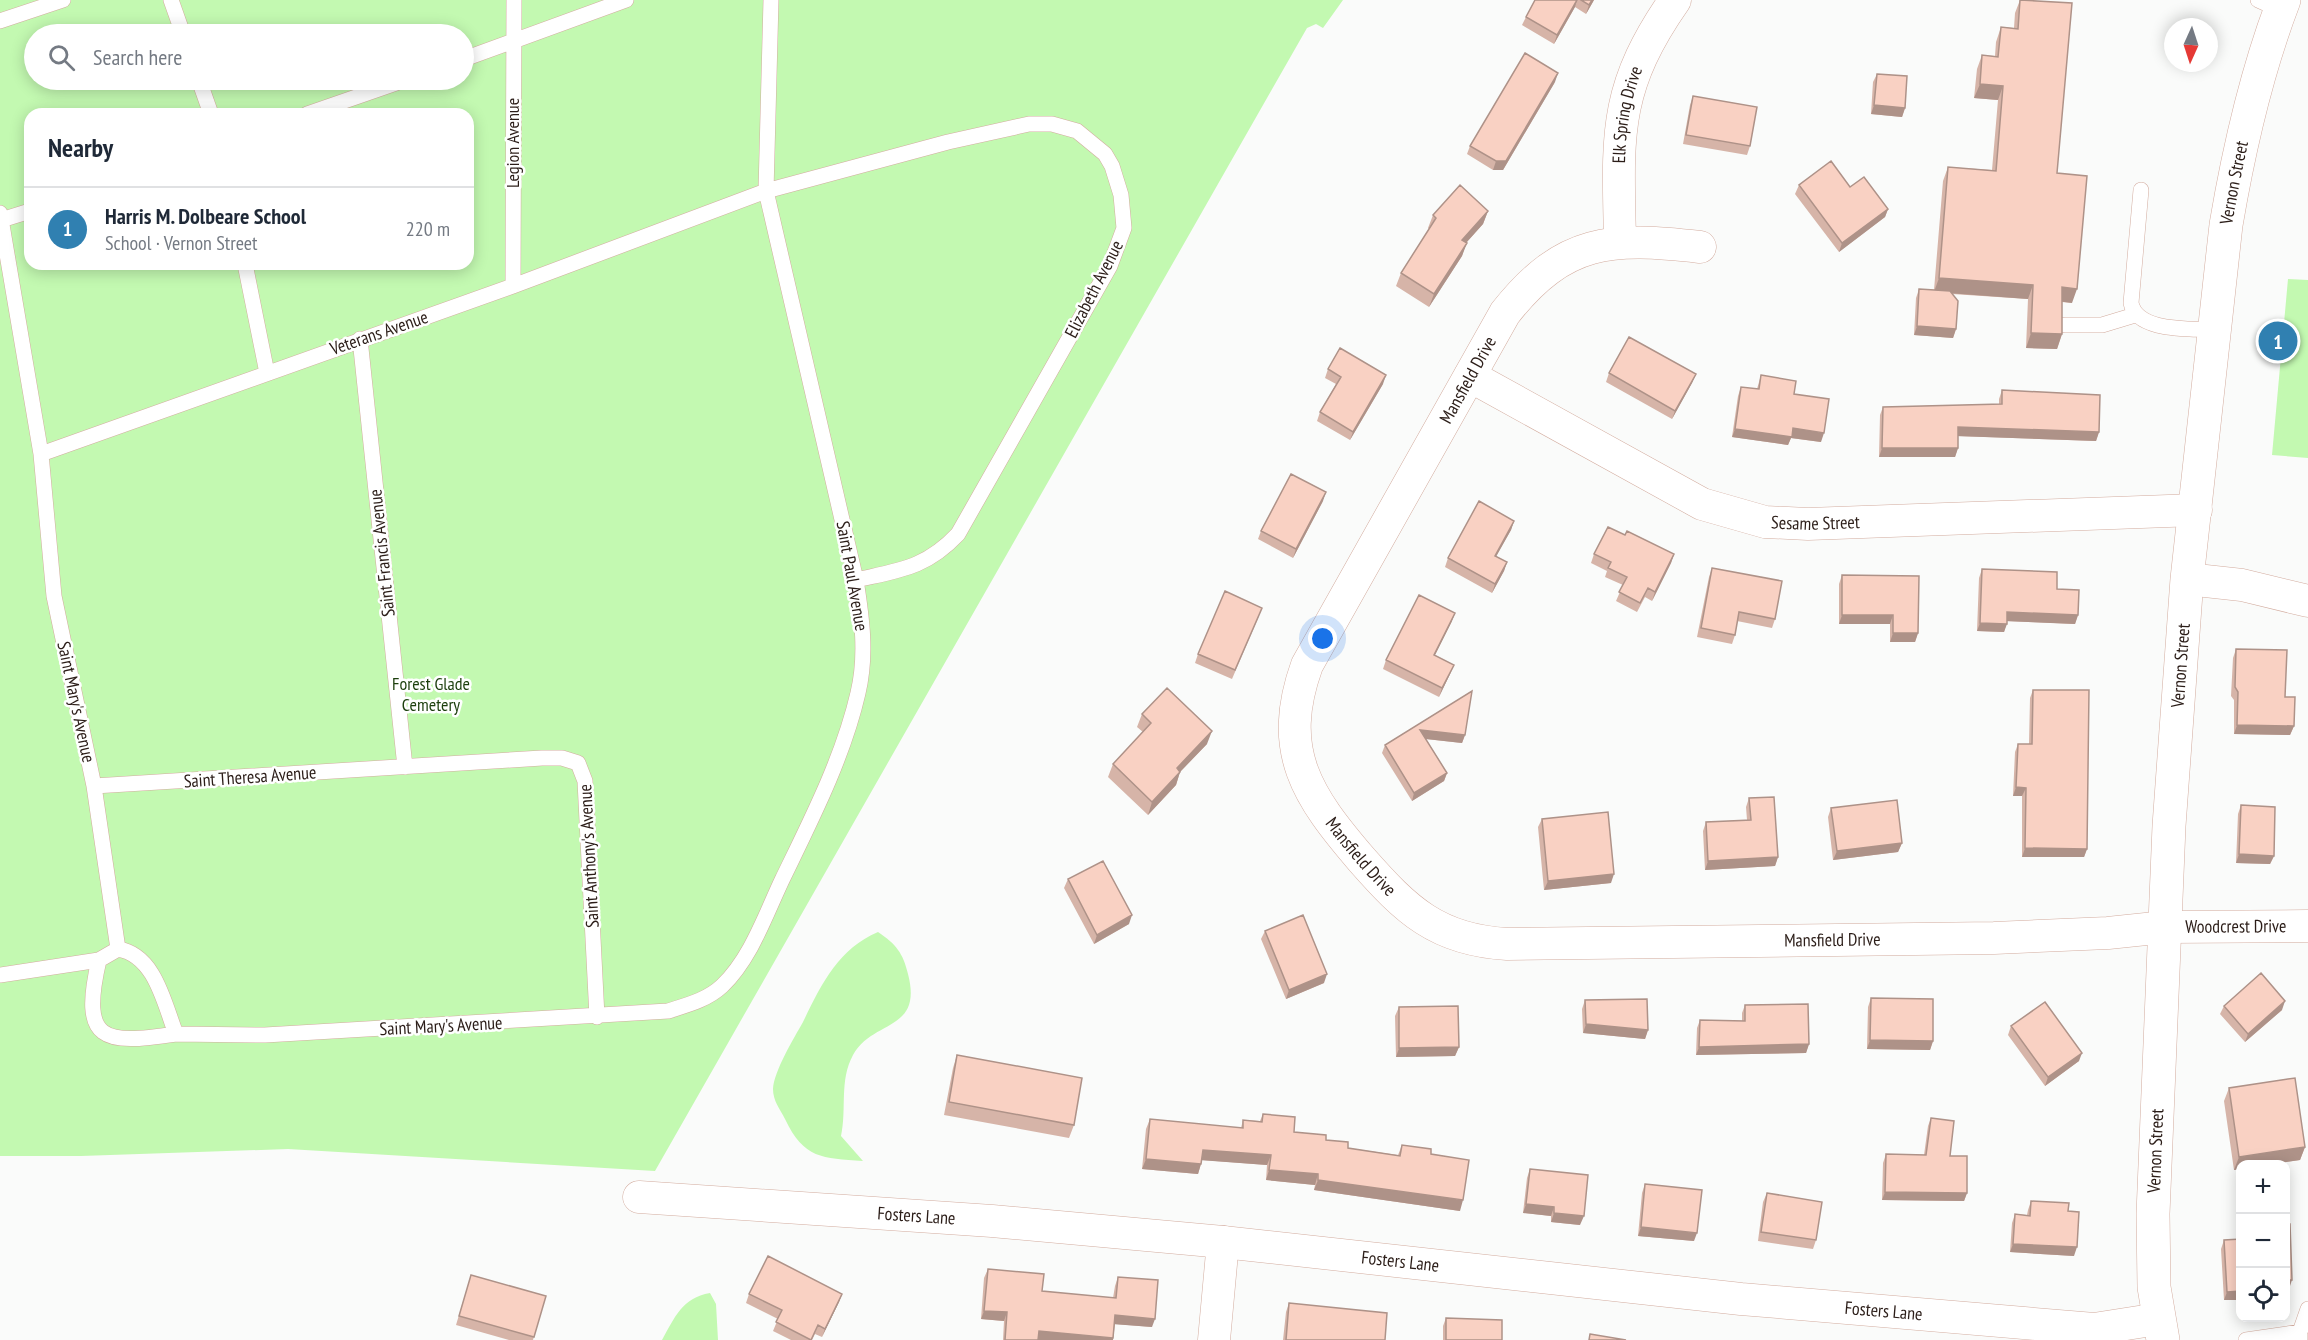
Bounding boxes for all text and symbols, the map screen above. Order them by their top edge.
north arrow [2164,18,2218,72]
search box [24,24,474,90]
icon: search [45,41,78,74]
text: Search here [93,43,182,71]
street label: Elk Spring Drive [1607,62,1647,164]
street label: Legion Avenue [501,98,524,188]
text: Nearby [48,131,113,164]
street label: Vernon Street [2214,139,2253,227]
text: Harris M. Dolbeare School [105,202,306,230]
text: 1 [63,216,72,242]
text: 220 m [406,216,450,242]
text: School · Vernon Street [105,230,258,256]
street label: Elizabeth Avenue [1059,236,1128,341]
street label: Veterans Avenue [326,305,431,360]
pin: 1 [2258,318,2298,364]
street label: Mansfield Drive [1434,332,1501,428]
street label: Saint Francis Avenue [363,488,400,618]
street label: Sesame Street [1771,510,1860,535]
street label: Saint Paul Avenue [832,519,873,633]
street label: Vernon Street [2166,622,2195,709]
your location [1308,624,1337,653]
street label: Saint Mary's Avenue [52,639,101,764]
park label: Forest Glade Cemetery [392,672,470,716]
street label: Saint Theresa Avenue [183,760,317,793]
street label: Saint Anthony's Avenue [573,784,604,929]
street label: Mansfield Drive [1321,813,1401,901]
street label: Woodcrest Drive [2185,914,2287,938]
street label: Mansfield Drive [1784,927,1881,952]
street label: Saint Mary's Avenue [379,1011,503,1040]
street label: Vernon Street [2142,1108,2168,1195]
map controls [2236,1160,2290,1322]
button: + [2236,1160,2290,1214]
street label: Fosters Lane [877,1201,956,1229]
button: − [2236,1214,2290,1268]
street label: Fosters Lane [1360,1245,1440,1277]
button: locate [2236,1268,2290,1322]
street label: Fosters Lane [1844,1296,1924,1325]

